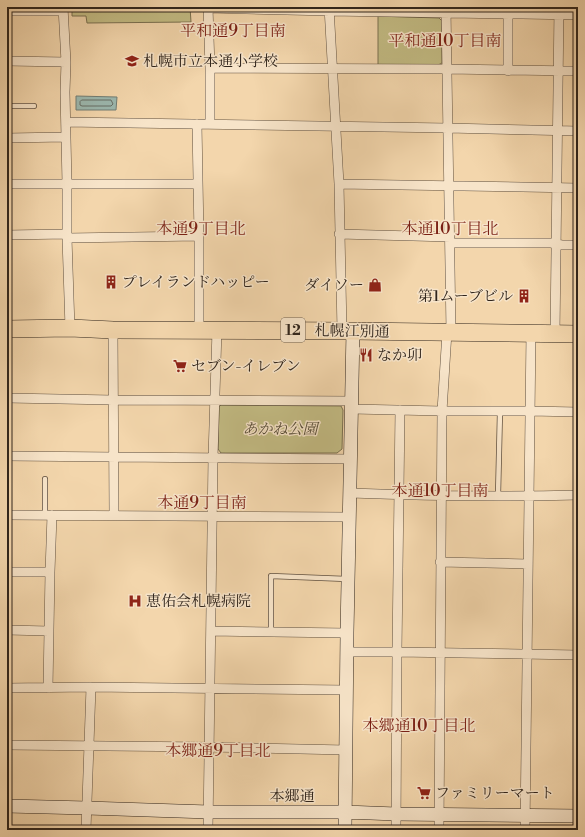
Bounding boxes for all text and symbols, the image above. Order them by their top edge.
district label: 平和通9丁目南 [180,21,286,41]
district label: 平和通10丁目南 [389,31,502,51]
place label: 札幌市立本通小学校 [143,52,278,71]
school or university icon: 札幌市立本通小学校 [124,53,140,69]
district label: 本通9丁目北 [156,219,246,239]
district label: 本通10丁目北 [402,219,499,239]
place label: プレイランドハッピー [122,273,270,292]
building icon: プレイランドハッピー [103,274,119,290]
place label: ダイソー [304,276,364,295]
shop icon: ダイソー [367,277,383,293]
place label: 第1ムーブビル [418,287,513,306]
building icon: 第1ムーブビル [516,288,532,304]
road number: 12 [281,318,305,342]
street label: 札幌江別通 [314,321,390,342]
place label: なか卯 [377,346,422,365]
restaurant icon: なか卯 [358,347,374,363]
place label: セブン-イレブン [191,357,301,376]
supermarket icon: セブン-イレブン [172,358,188,374]
park label: あかね公園 [242,420,320,439]
district label: 本通10丁目南 [392,481,489,501]
district label: 本通9丁目南 [157,493,247,513]
place label: 恵佑会札幌病院 [146,592,251,611]
hospital icon: 恵佑会札幌病院 [127,593,143,609]
district label: 本郷通10丁目北 [363,716,476,736]
district label: 本郷通9丁目北 [165,741,271,761]
place label: ファミリーマート [435,784,555,803]
supermarket icon: ファミリーマート [416,785,432,801]
street label: 本郷通 [269,787,315,806]

